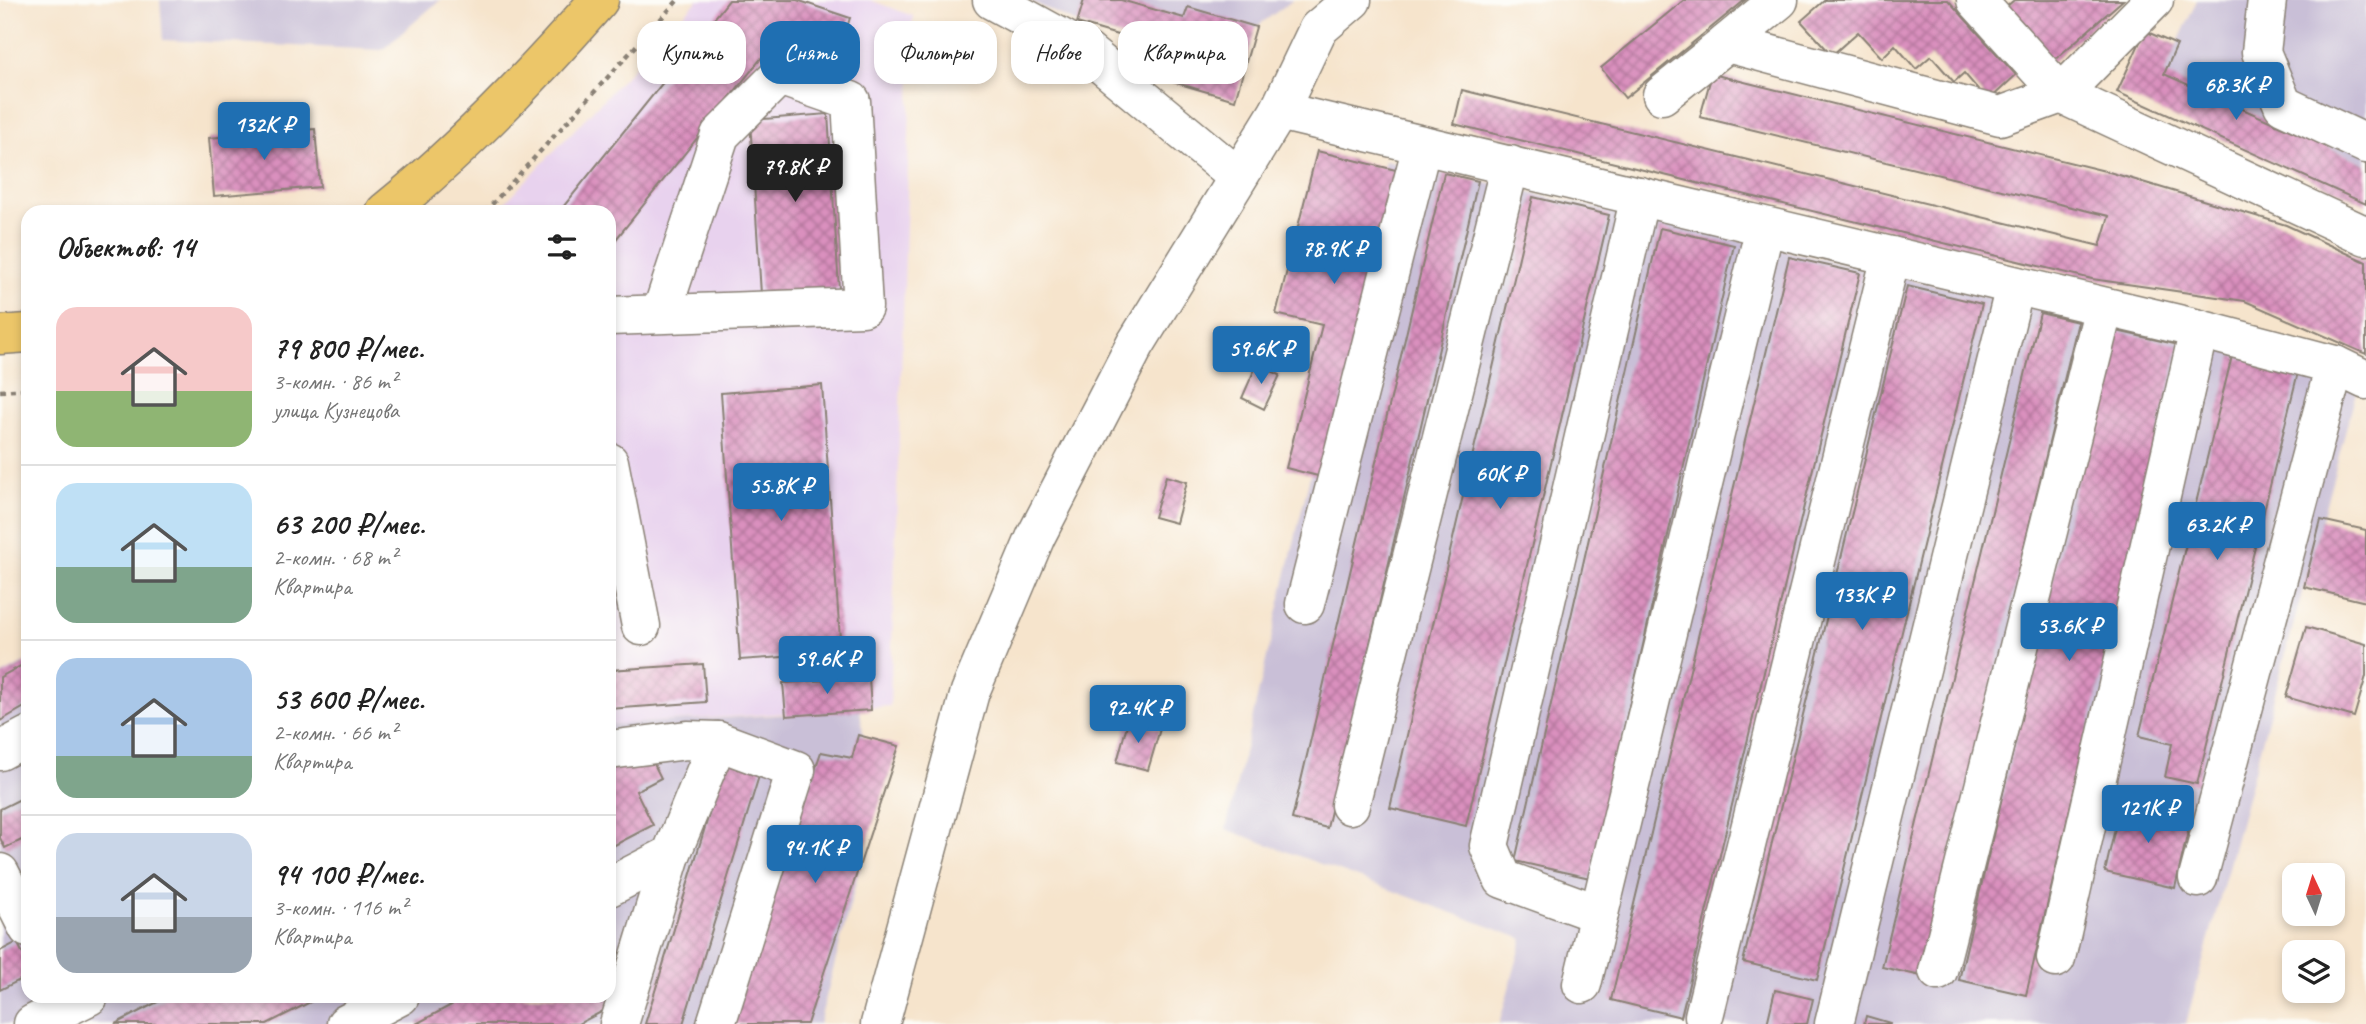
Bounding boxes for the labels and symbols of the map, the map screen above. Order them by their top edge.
pin: 68.3K ₽ [2171,62,2301,122]
pin: 132K ₽ [207,102,321,162]
pin: 79.8K ₽ [730,144,860,204]
pin: 78.9K ₽ [1269,226,1399,286]
pin: 59.6K ₽ [1196,326,1326,386]
pin: 60K ₽ [1451,452,1549,511]
pin: 55.8K ₽ [716,463,846,523]
pin: 63.2K ₽ [2152,503,2282,562]
pin: 133K ₽ [1805,572,1919,632]
pin: 53.6K ₽ [2004,604,2134,663]
pin: 59.6K ₽ [762,636,892,696]
pin: 92.4K ₽ [1073,686,1203,745]
pin: 121K ₽ [2091,786,2205,845]
pin: 94.1K ₽ [750,826,880,885]
north arrow [2282,863,2345,926]

